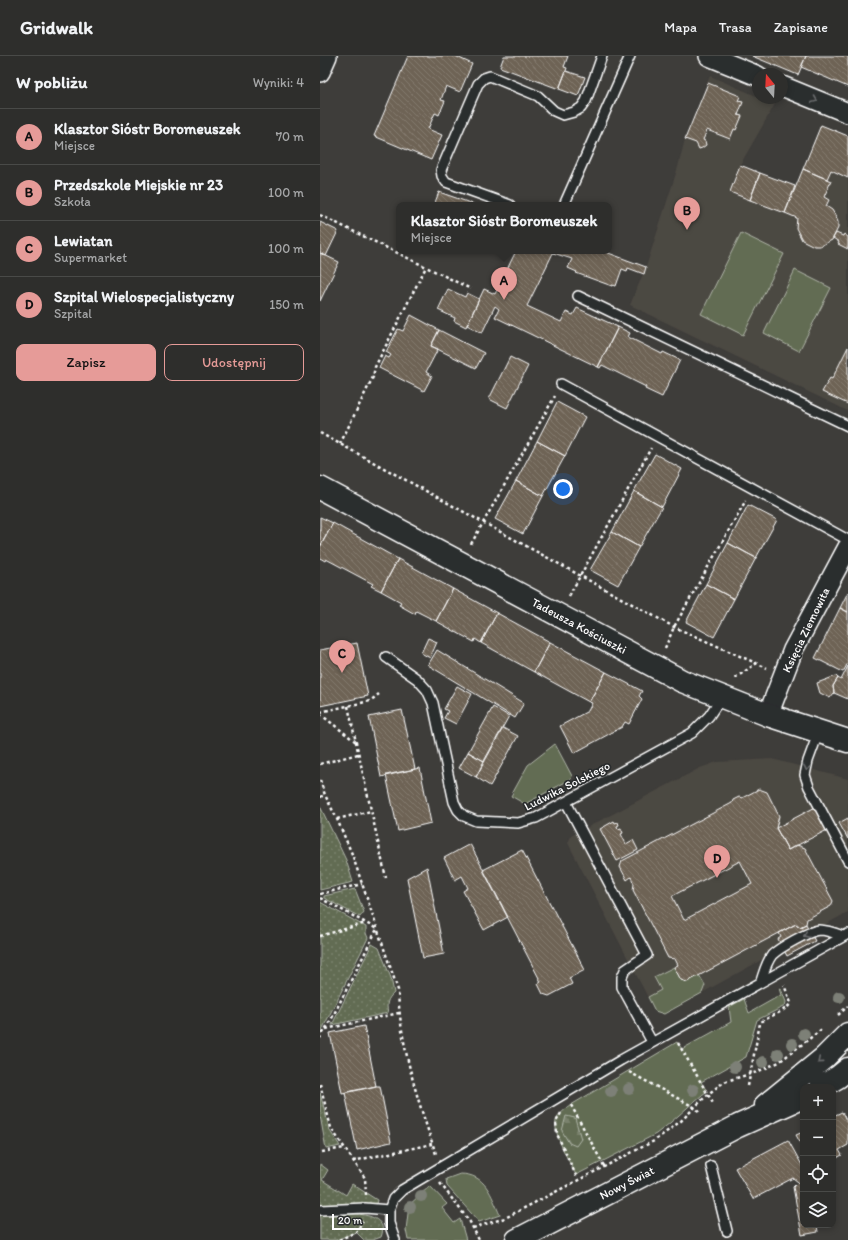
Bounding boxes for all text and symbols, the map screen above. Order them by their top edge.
text: Gridwalk [20,16,93,39]
text: Mapa [664,19,697,36]
text: Trasa [719,19,752,36]
text: Zapisane [774,19,828,36]
north arrow [752,68,788,104]
text: W pobliżu [16,72,87,92]
text: Wyniki: 4 [253,75,304,90]
one-way arrow [811,95,818,103]
text: Klasztor Sióstr Boromeuszek [54,120,241,138]
text: A [25,129,33,144]
text: 70 m [276,129,304,144]
text: Miejsce [54,138,95,153]
text: Przedszkole Miejskie nr 23 [54,176,223,194]
text: B [25,185,33,200]
text: 100 m [268,185,304,200]
text: Szkoła [54,194,91,209]
pin: B [674,197,700,230]
popup [396,202,612,254]
text: Klasztor Sióstr Boromeuszek [411,212,597,230]
text: Miejsce [411,230,452,245]
text: Lewiatan [54,232,113,250]
text: C [25,241,33,256]
text: 100 m [268,241,304,256]
text: Supermarket [54,250,127,265]
pin: A [491,267,517,300]
text: Szpital Wielospecjalistyczny [54,288,234,306]
text: D [25,297,33,312]
text: 150 m [269,297,304,312]
text: Szpital [54,306,92,321]
button: Zapisz [16,344,156,381]
button: Udostępnij [164,344,304,381]
your location [553,479,573,499]
street label: Księcia Ziemowita [779,585,833,675]
street label: Tadeusza Kościuszki [529,595,629,657]
pin: C [329,640,355,673]
street label: Ludwika Solskiego [522,758,612,814]
one-way arrow [803,765,811,771]
pin: D [704,845,730,878]
one-way arrow [802,930,810,938]
one-way arrow [818,1056,825,1063]
map controls [800,1084,836,1228]
button: + [800,1084,836,1120]
button: − [800,1120,836,1156]
button: locate [800,1156,836,1192]
street label: Nowy Świat [597,1163,657,1203]
button: layers [800,1192,836,1228]
scale bar [332,1212,388,1231]
text: 20 m [338,1214,362,1227]

